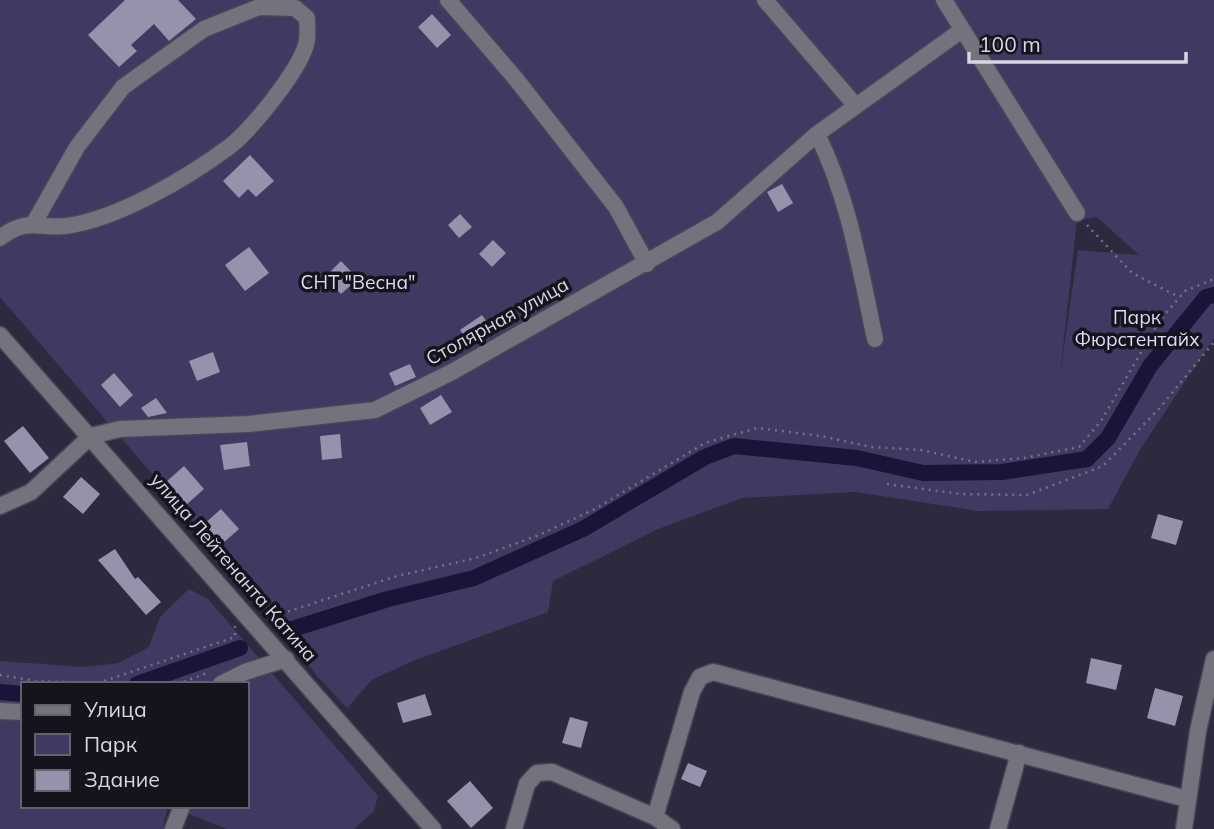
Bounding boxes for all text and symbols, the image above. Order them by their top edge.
scale bar [969,21,1186,65]
text: 100 m [979,31,1041,57]
park label: СНТ "Весна" [301,270,415,294]
street label: Столярная улица [421,272,573,370]
park label: Парк Фюрстентайх [1074,305,1200,351]
street label: улица Лейтенанта Катина [145,468,323,666]
legend [21,682,248,808]
text: Улица [83,696,147,722]
text: Парк [84,731,138,757]
text: Здание [84,766,160,792]

